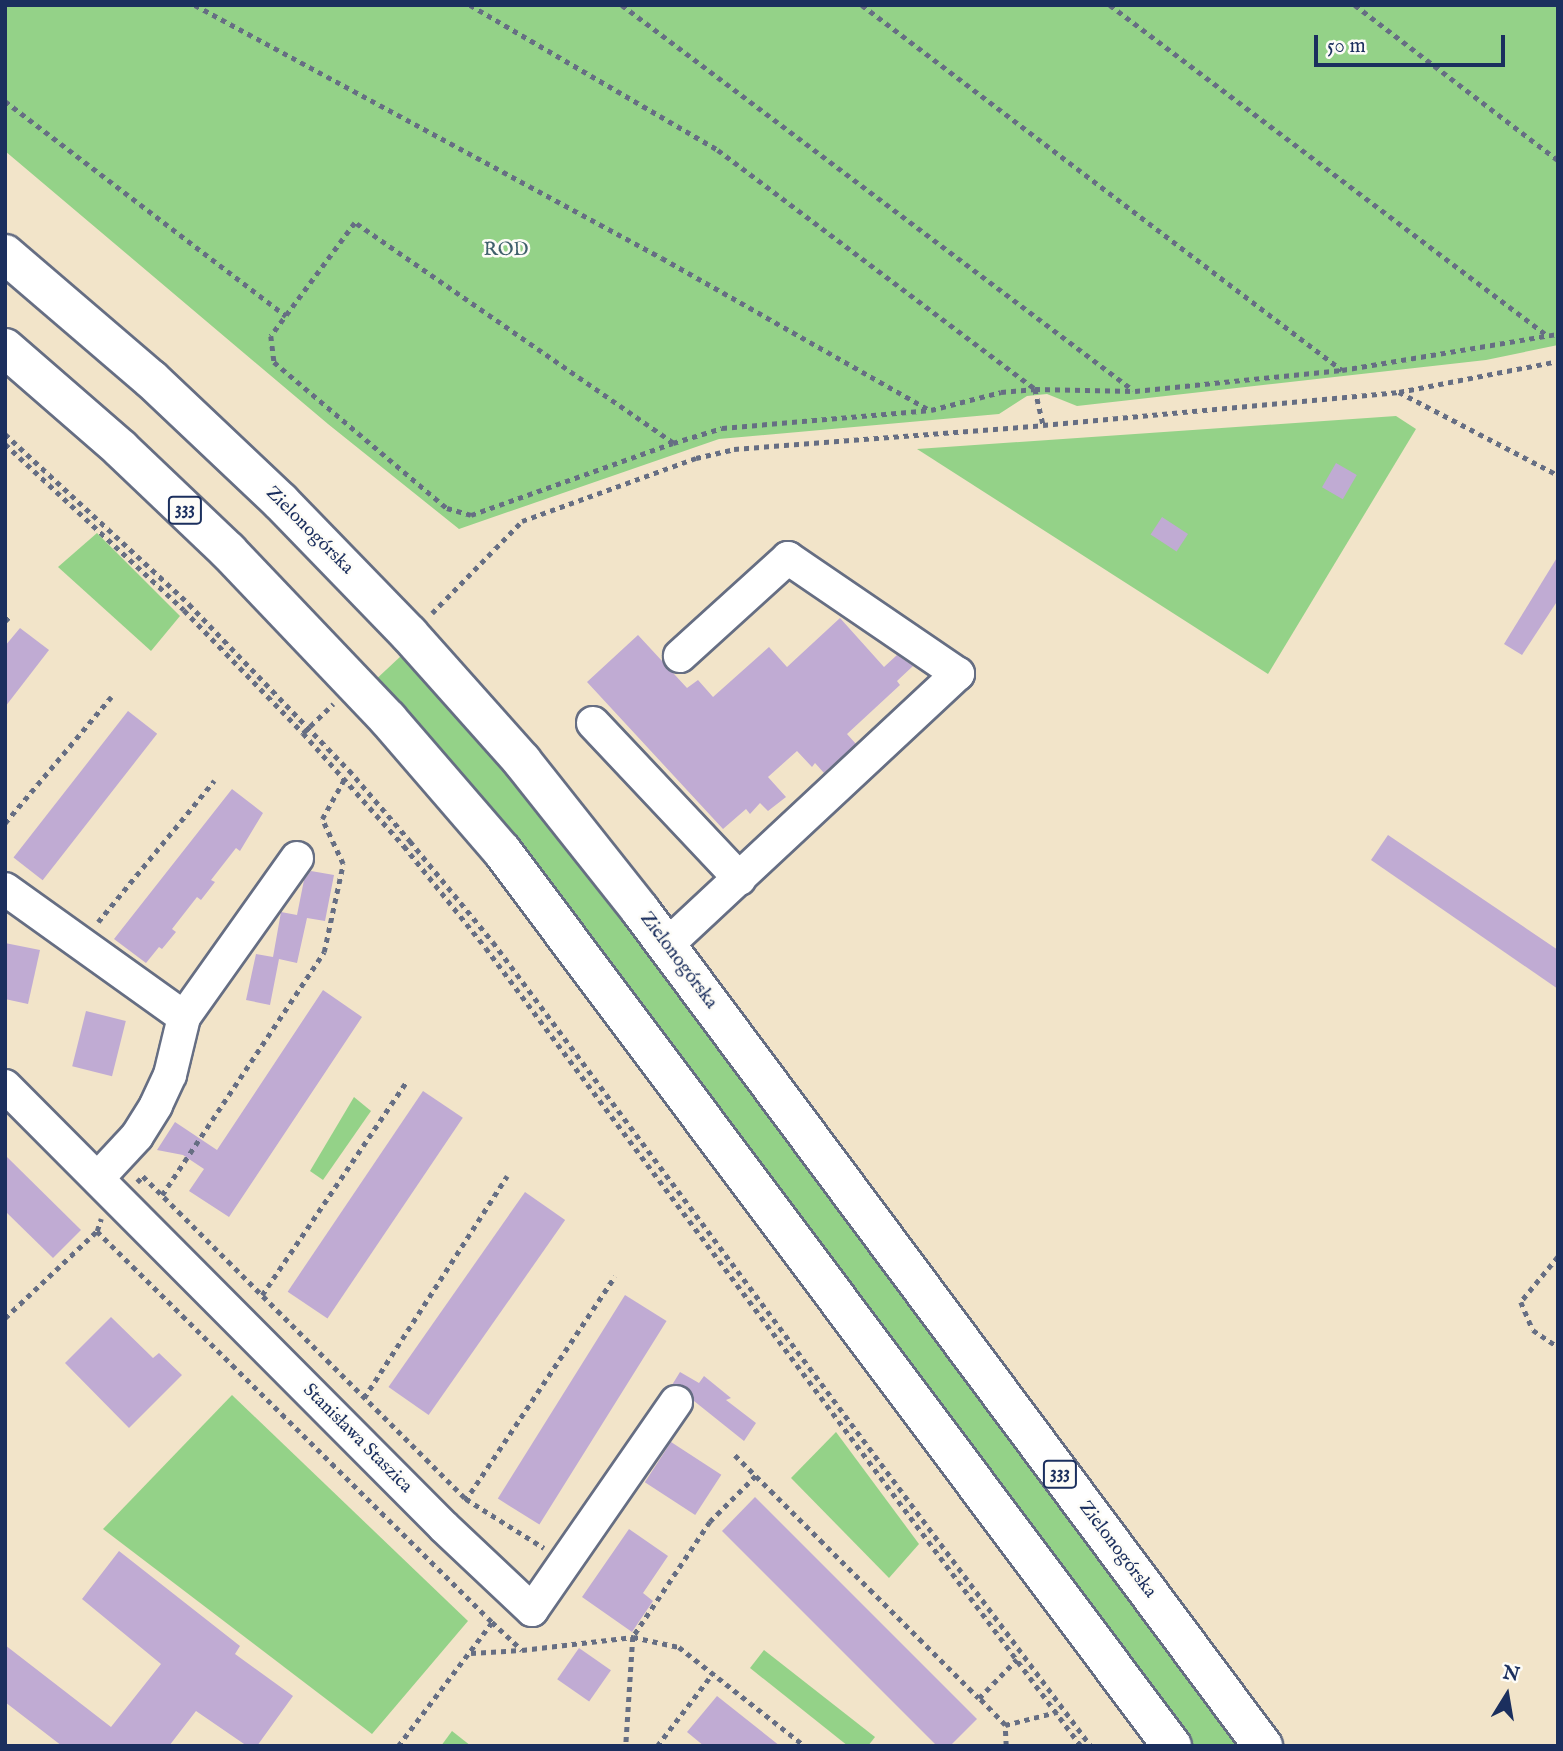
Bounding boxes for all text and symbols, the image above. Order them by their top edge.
scale bar [1318,21,1509,65]
text: 50 m [1327,33,1366,60]
park label: ROD [484,240,528,262]
street label: Zielonogórska [260,482,358,580]
road number: 333 [168,496,202,524]
street label: Zielonogórska [634,908,722,1014]
street label: Stanisława Staszica [297,1379,417,1499]
road number: 333 [1042,1460,1078,1489]
street label: Zielonogórska [1073,1497,1161,1603]
north arrow [1472,1660,1542,1730]
text: N [1501,1661,1521,1688]

